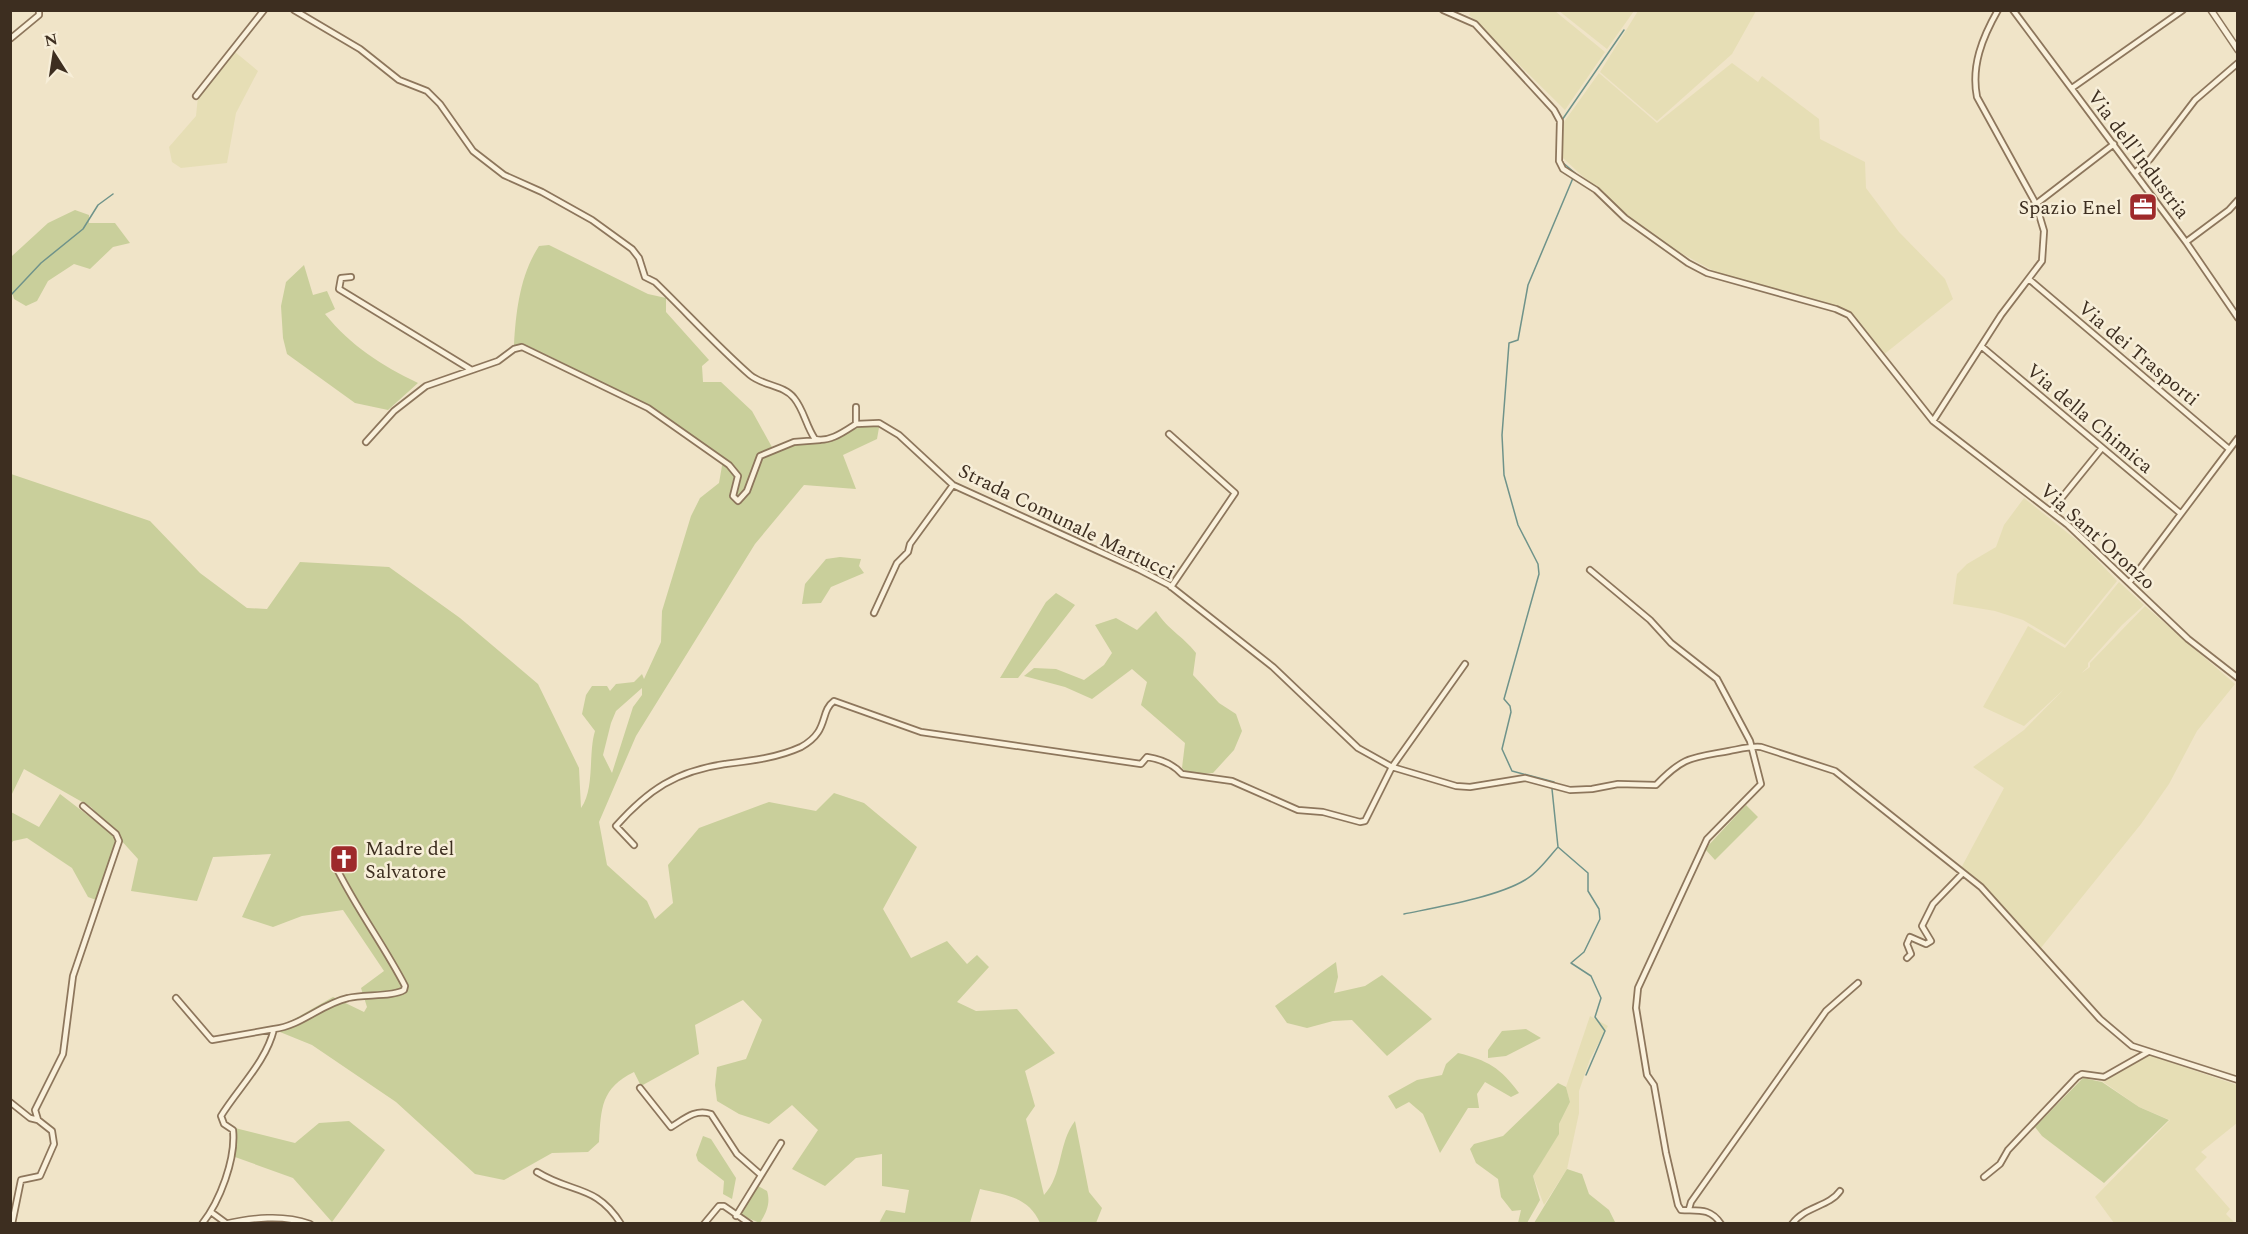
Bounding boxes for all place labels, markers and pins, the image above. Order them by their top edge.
office icon: Spazio Enel [2127,191,2159,223]
place label: Spazio Enel [2018,193,2122,223]
place label: Madre del Salvatore [365,834,455,887]
church icon: Madre del Salvatore [328,843,360,875]

